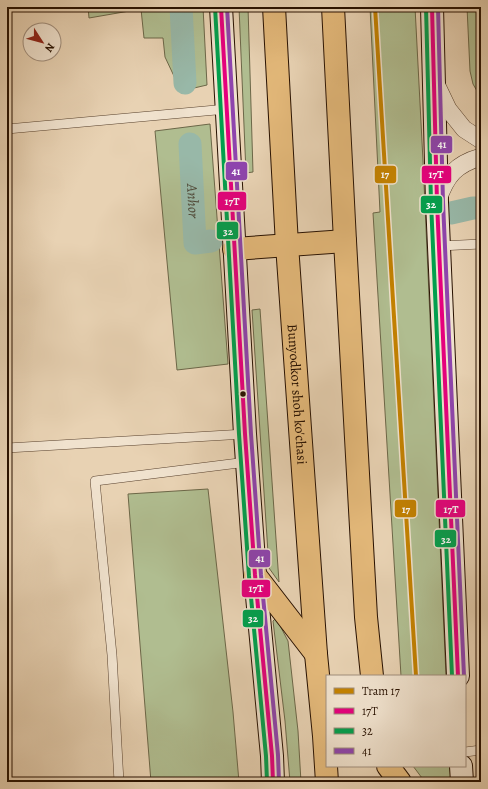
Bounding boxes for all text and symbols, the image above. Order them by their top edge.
north arrow [22,22,62,62]
text: N [41,40,58,55]
line badge: 41 [430,135,453,154]
text: 41 [437,137,447,152]
line badge: 41 [225,161,248,181]
text: 41 [231,164,241,179]
line badge: 17 [374,165,397,184]
line badge: 17T [421,165,452,184]
text: 17 [381,167,390,182]
text: 17T [429,167,444,182]
water label: Anhor [182,182,204,219]
line badge: 17T [217,191,247,211]
text: 17T [225,194,240,209]
line badge: 32 [420,195,443,214]
text: 32 [426,197,437,212]
line badge: 32 [216,221,239,240]
text: 32 [223,224,234,239]
street label: Bunyodkor shoh ko'chasi [283,323,312,465]
unlabelled marker [238,389,248,399]
line badge: 17 [394,499,417,518]
line badge: 17T [435,499,466,518]
text: 17 [402,502,411,517]
text: 17T [444,502,459,517]
line badge: 32 [434,529,457,548]
text: 32 [441,532,452,547]
line badge: 41 [248,549,271,568]
text: 41 [255,551,265,566]
line badge: 17T [241,579,271,598]
text: 17T [249,581,264,596]
line badge: 32 [242,609,264,628]
text: 32 [248,611,259,626]
legend [326,675,466,767]
text: Tram 17 [362,683,401,699]
text: 17T [362,703,378,719]
text: 32 [362,723,373,739]
text: 41 [362,743,372,759]

